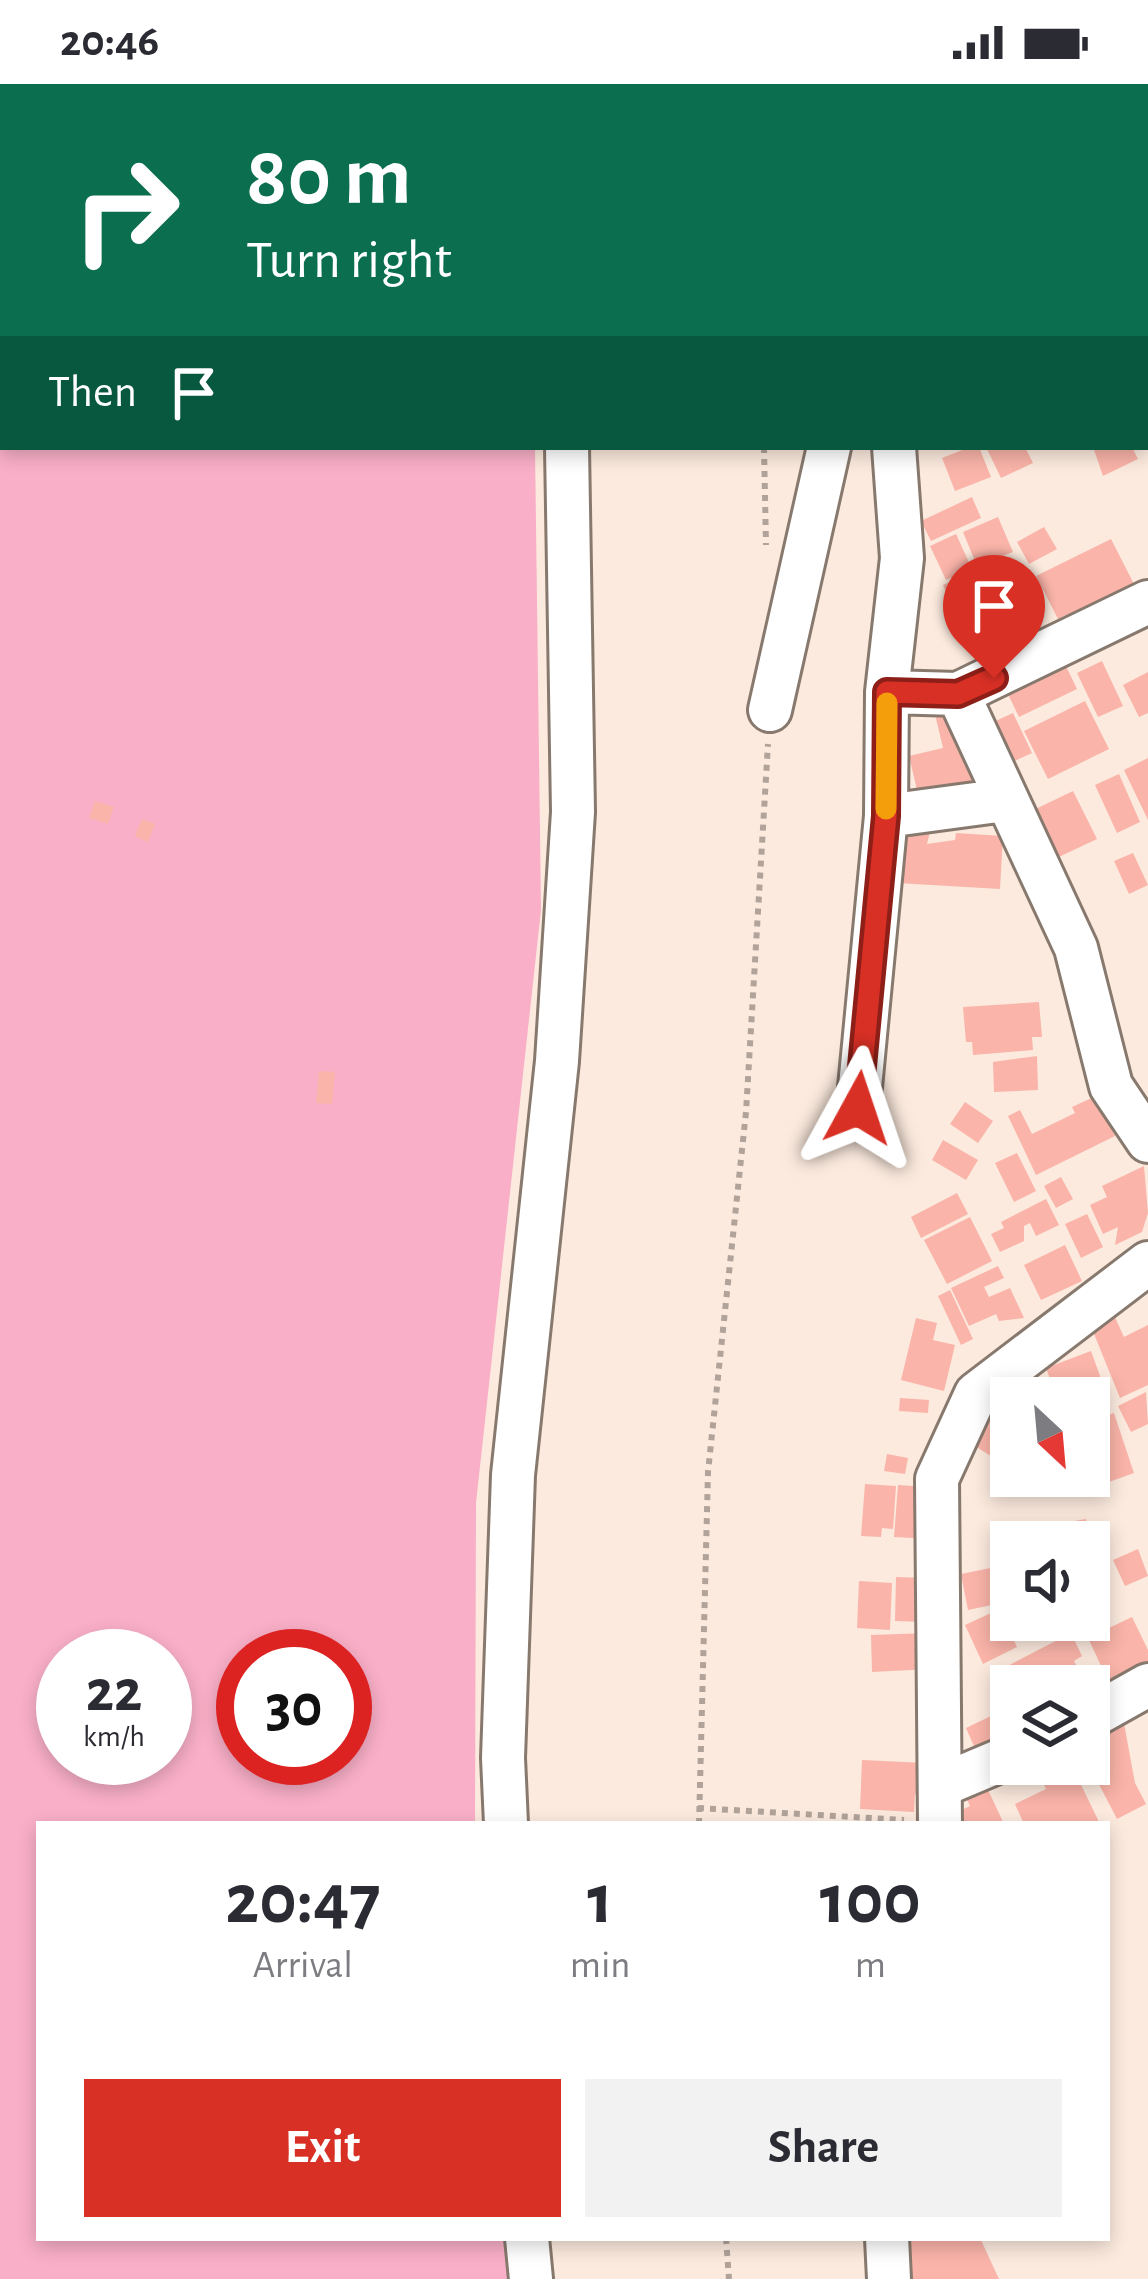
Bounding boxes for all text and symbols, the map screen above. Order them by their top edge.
text: 20:46 [60,19,159,64]
icon: right [48,132,204,288]
text: 80 m [246,136,412,220]
text: Turn right [246,234,452,288]
icon: arrive [161,360,227,426]
text: Then [48,370,137,415]
pin [943,555,1045,678]
icon: arrive [961,573,1027,639]
position arrow [795,1045,921,1171]
north arrow [990,1377,1110,1497]
map controls [990,1377,1110,1785]
button: sound [990,1521,1110,1641]
speed limit sign: 30 [216,1629,372,1785]
text: 22 [86,1662,142,1722]
button: layers [990,1665,1110,1785]
text: km/h [83,1722,145,1752]
text: 20:47 [225,1864,380,1936]
text: 1 [587,1864,613,1936]
text: 100 [820,1864,921,1936]
text: Arrival [253,1946,353,1985]
text: min [570,1946,631,1985]
text: m [855,1946,886,1985]
button: Exit [84,2079,561,2217]
button: Share [585,2079,1062,2217]

